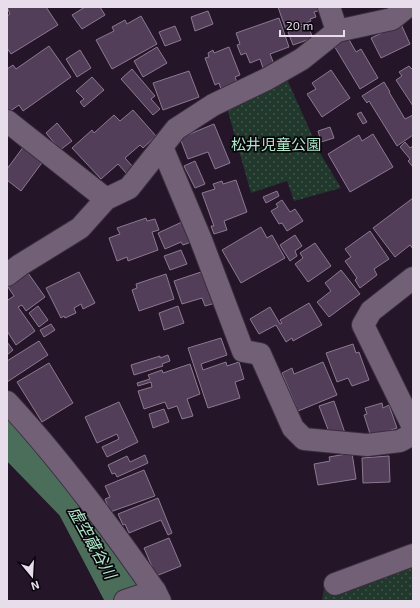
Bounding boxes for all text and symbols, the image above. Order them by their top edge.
scale bar [280,12,344,38]
text: 20 m [286,18,313,32]
park label: 松井児童公園 [231,135,321,153]
water label: 虚空蔵谷川 [65,502,122,583]
north arrow [12,556,52,596]
text: N [29,579,41,593]

